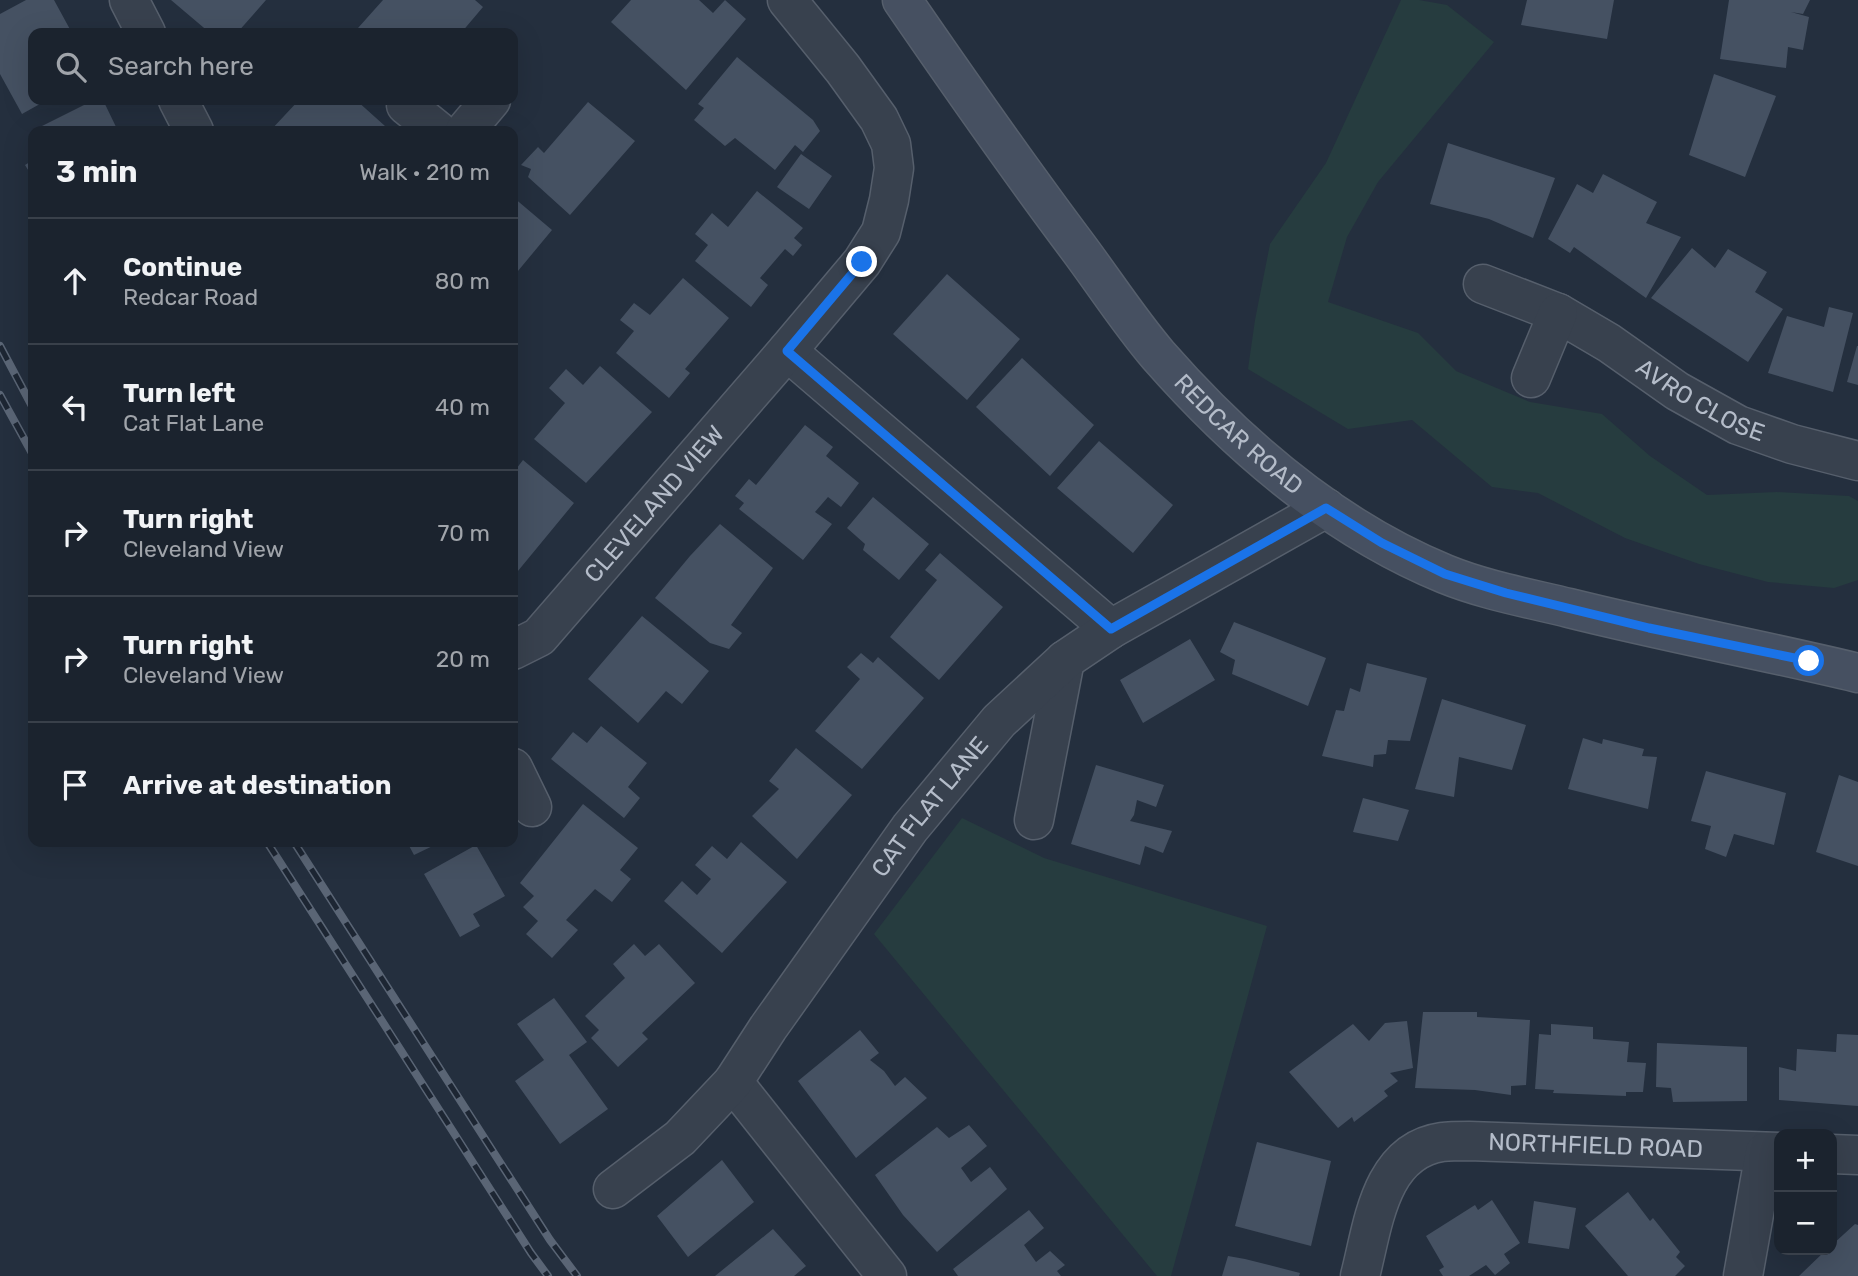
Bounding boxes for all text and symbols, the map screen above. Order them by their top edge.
search box [28,28,518,105]
icon: search [52,48,90,86]
text: Search here [108,51,254,82]
text: 3 min [56,154,138,190]
text: Walk · 210 m [359,158,490,186]
route end [846,246,877,277]
text: Continue [123,252,242,283]
icon: ahead [56,262,94,300]
text: 80 m [435,267,490,295]
text: Redcar Road [123,283,258,311]
street label: AVRO CLOSE [1631,353,1768,447]
street label: REDCAR ROAD [1168,368,1308,500]
text: Turn left [123,378,235,409]
icon: left [56,388,94,426]
text: 40 m [435,393,490,421]
text: Cat Flat Lane [123,409,264,437]
street label: CLEVELAND VIEW [579,420,730,588]
text: Turn right [123,504,253,535]
icon: right [56,514,94,552]
text: 70 m [438,519,490,547]
text: Cleveland View [123,535,284,563]
text: Turn right [123,630,253,661]
icon: right [56,640,94,678]
text: 20 m [436,645,490,673]
route start [1793,645,1824,676]
text: Cleveland View [123,661,284,689]
street label: CAT FLAT LANE [866,731,994,882]
icon: arrive [56,766,94,804]
text: Arrive at destination [123,770,391,801]
street label: NORTHFIELD ROAD [1488,1128,1703,1163]
map controls [1774,1129,1837,1255]
button: + [1774,1129,1837,1192]
button: − [1774,1192,1837,1255]

